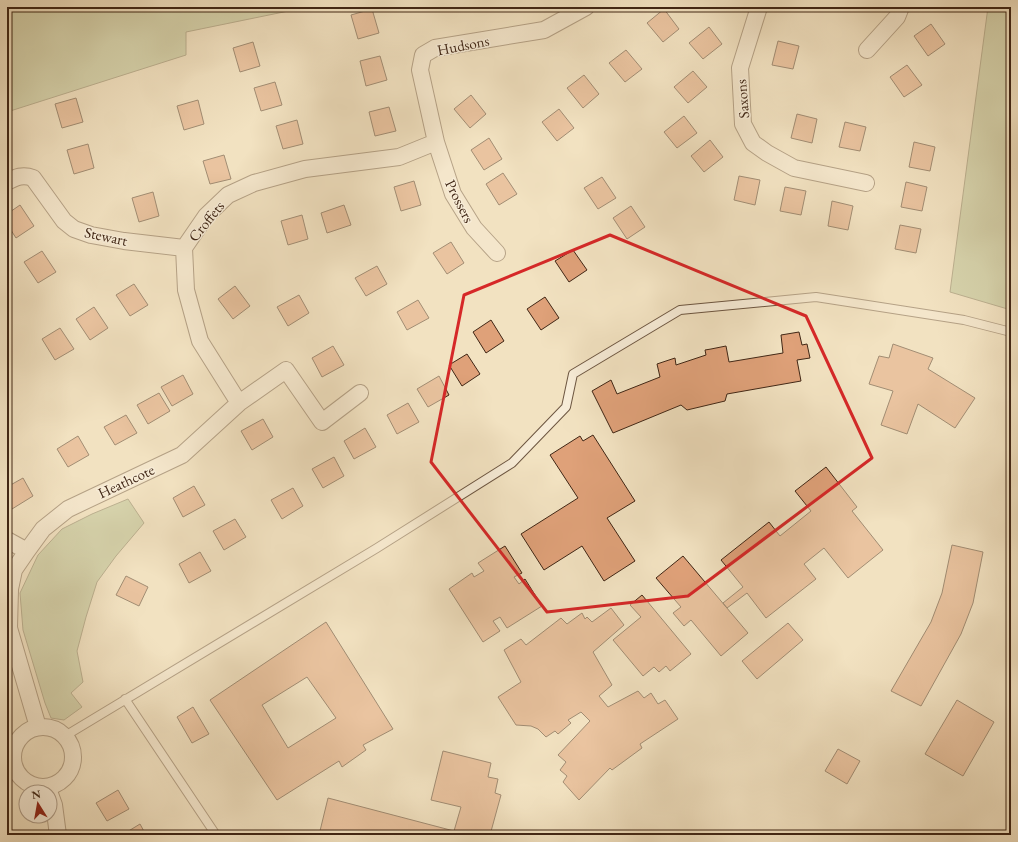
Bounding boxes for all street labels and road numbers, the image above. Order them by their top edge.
street label: Hudsons [435,31,491,59]
street label: Saxons [731,78,753,119]
street label: Prossers [441,176,479,226]
street label: Croffets [184,197,228,245]
street label: Stewart [83,222,129,250]
street label: Heathcote [95,460,157,502]

